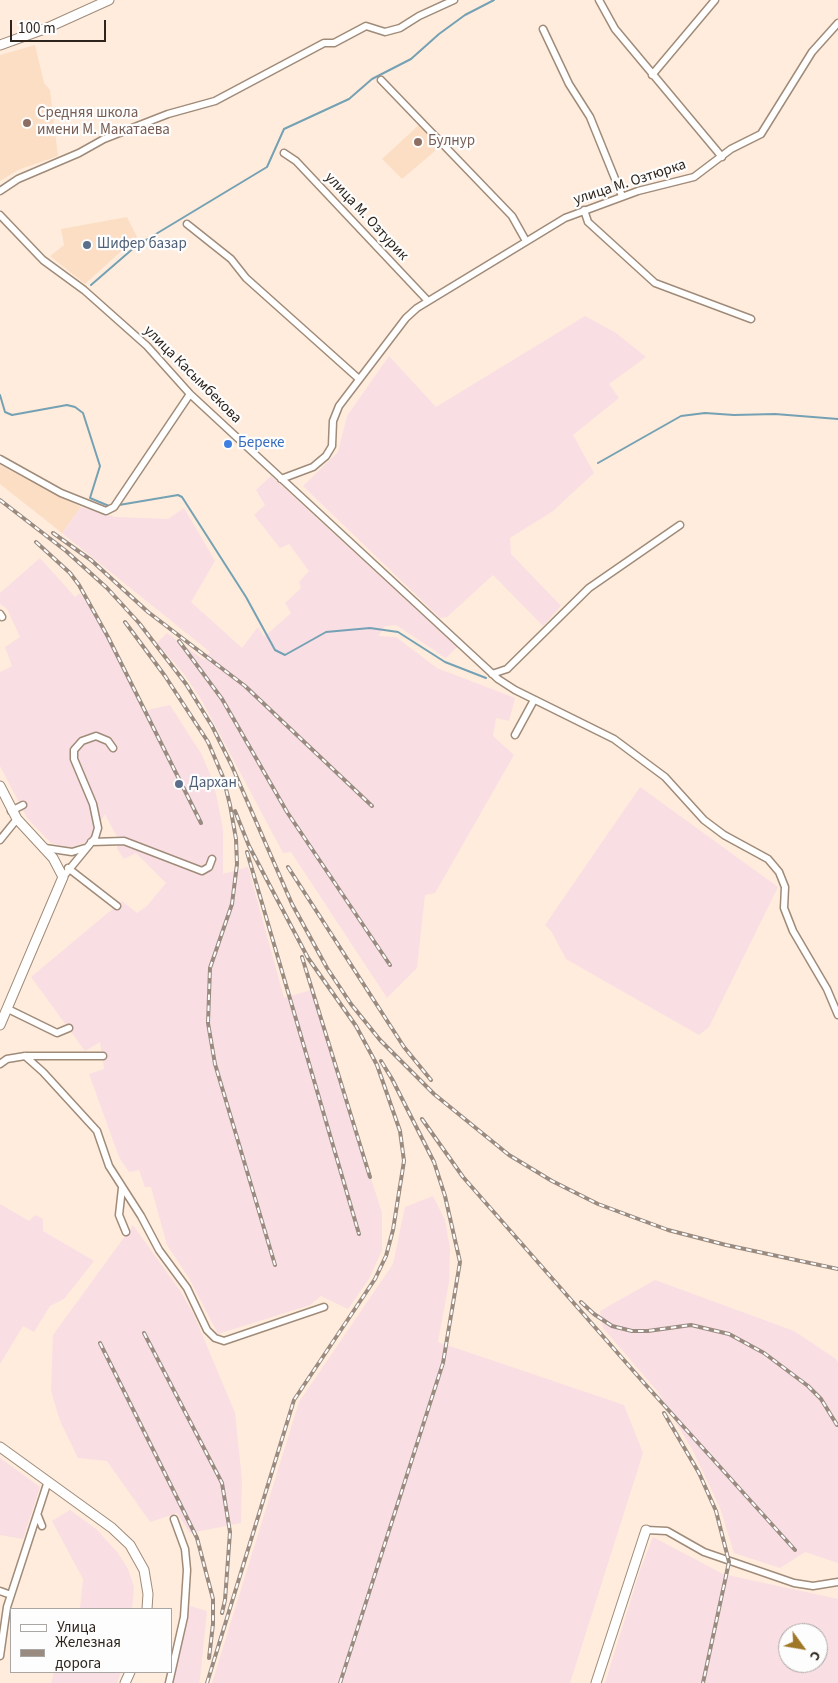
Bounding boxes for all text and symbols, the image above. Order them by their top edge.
scale bar [12,10,109,42]
text: 100 m [18,18,56,39]
place label: Средняя школа имени М. Макатаева [37,105,170,140]
marker: Средняя школа имени М. Макатаева [21,117,33,129]
place label: Булнур [428,133,475,151]
marker: Булнур [412,136,424,148]
street label: улица М. Озтюрка [571,156,689,210]
street label: улица М. Озтурик [320,169,412,265]
place label: Шифер базар [97,236,187,254]
marker: Шифер базар [81,239,93,251]
street label: улица Касымбекова [139,322,245,428]
place label: Береке [238,435,285,453]
marker: Береке [222,438,234,450]
place label: Дархан [189,775,237,793]
marker: Дархан [173,778,185,790]
legend [10,1608,172,1673]
text: Улица [57,1617,96,1638]
north arrow [778,1623,828,1673]
text: Железная дорога [55,1632,121,1674]
text: С [804,1647,826,1664]

